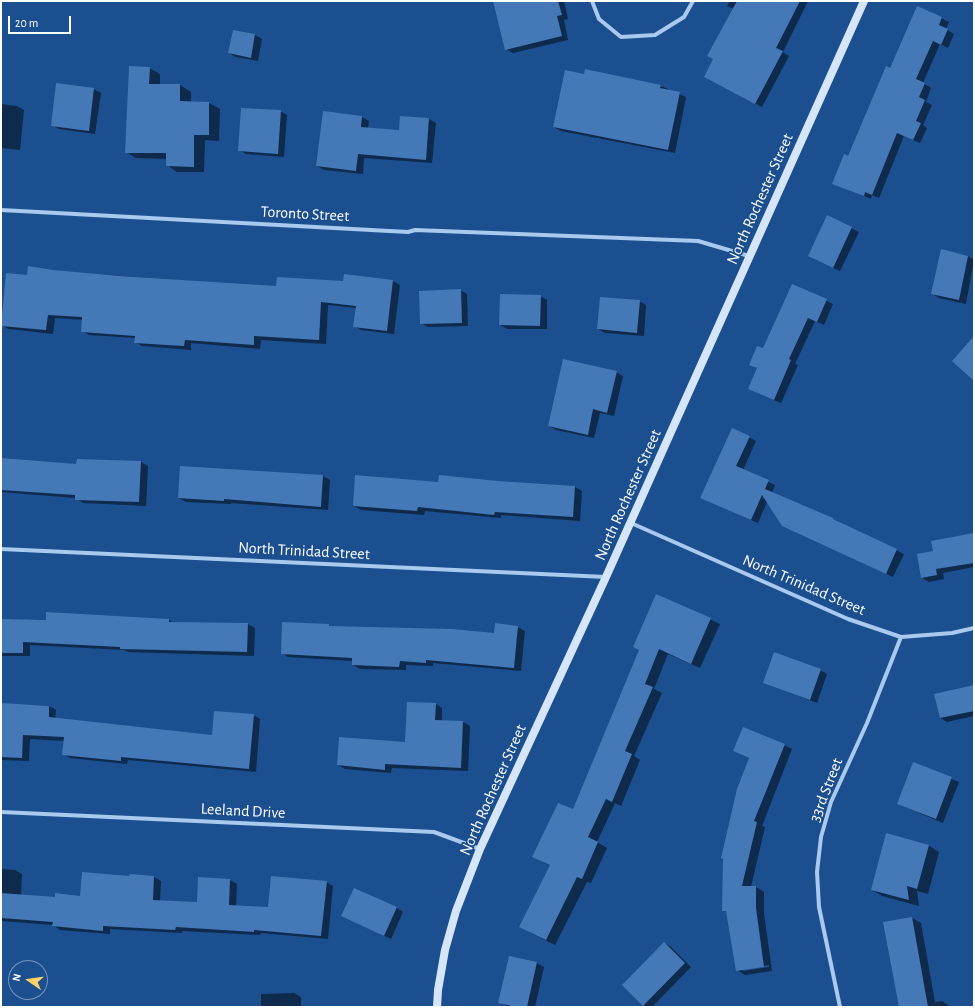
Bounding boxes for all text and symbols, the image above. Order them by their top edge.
scale bar [10,8,73,34]
text: 20 m [15,17,38,29]
street label: North Rochester Street [723,131,797,267]
street label: Toronto Street [260,202,350,226]
street label: North Rochester Street [591,427,665,563]
street label: North Trinidad Street [238,538,370,564]
street label: North Trinidad Street [740,550,868,620]
street label: North Rochester Street [456,722,530,858]
street label: 33rd Street [805,755,847,825]
street label: Leeland Drive [200,799,286,823]
north arrow [8,960,48,1000]
text: N [11,972,23,982]

